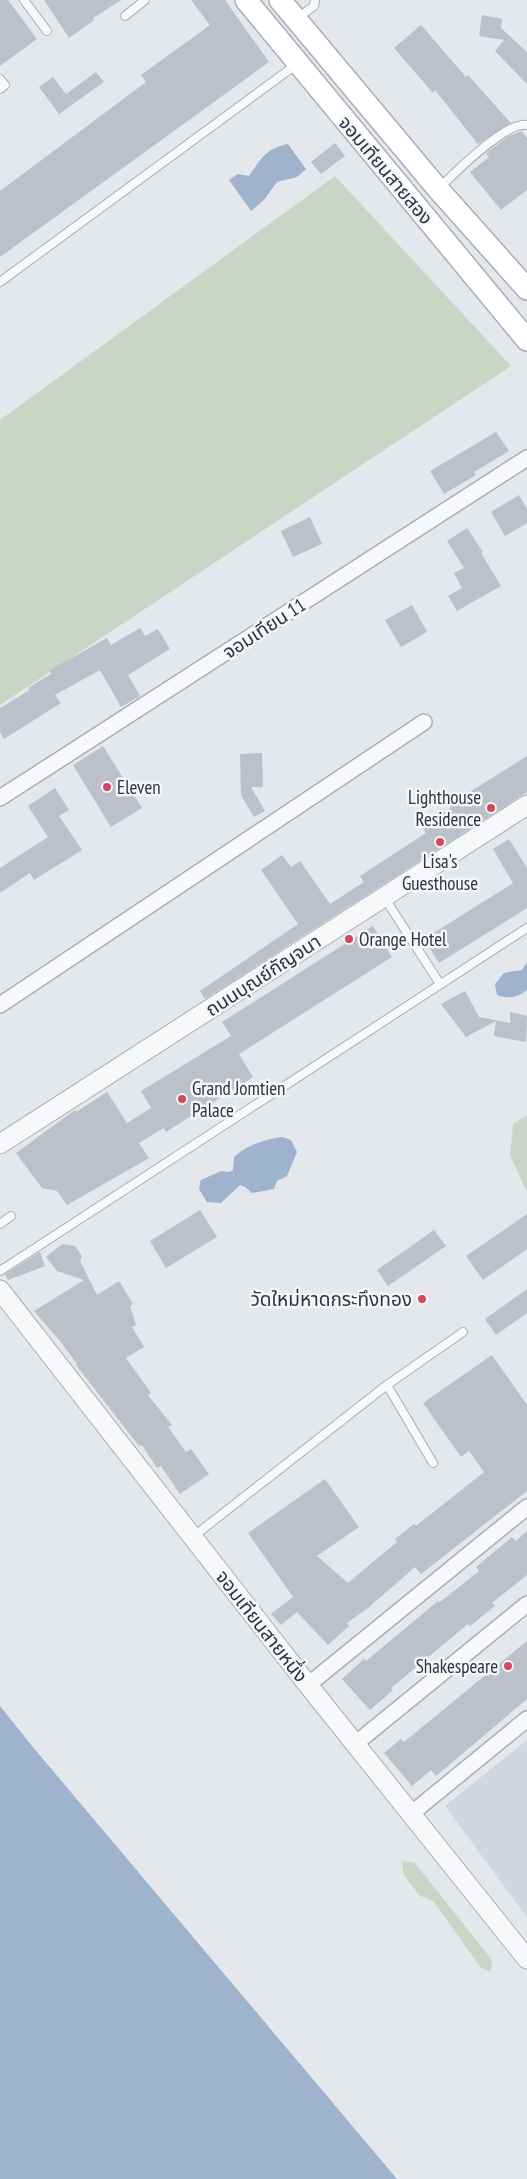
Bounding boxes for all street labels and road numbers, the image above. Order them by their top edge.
street label: จอมเทียนสายสอง [334,111,438,229]
street label: จอมเทียน 11 [218,592,310,664]
street label: ถนนบุณย์กัญจนา [201,929,325,1021]
street label: จอมเทียนสายหนึ่ง [211,1565,314,1687]

